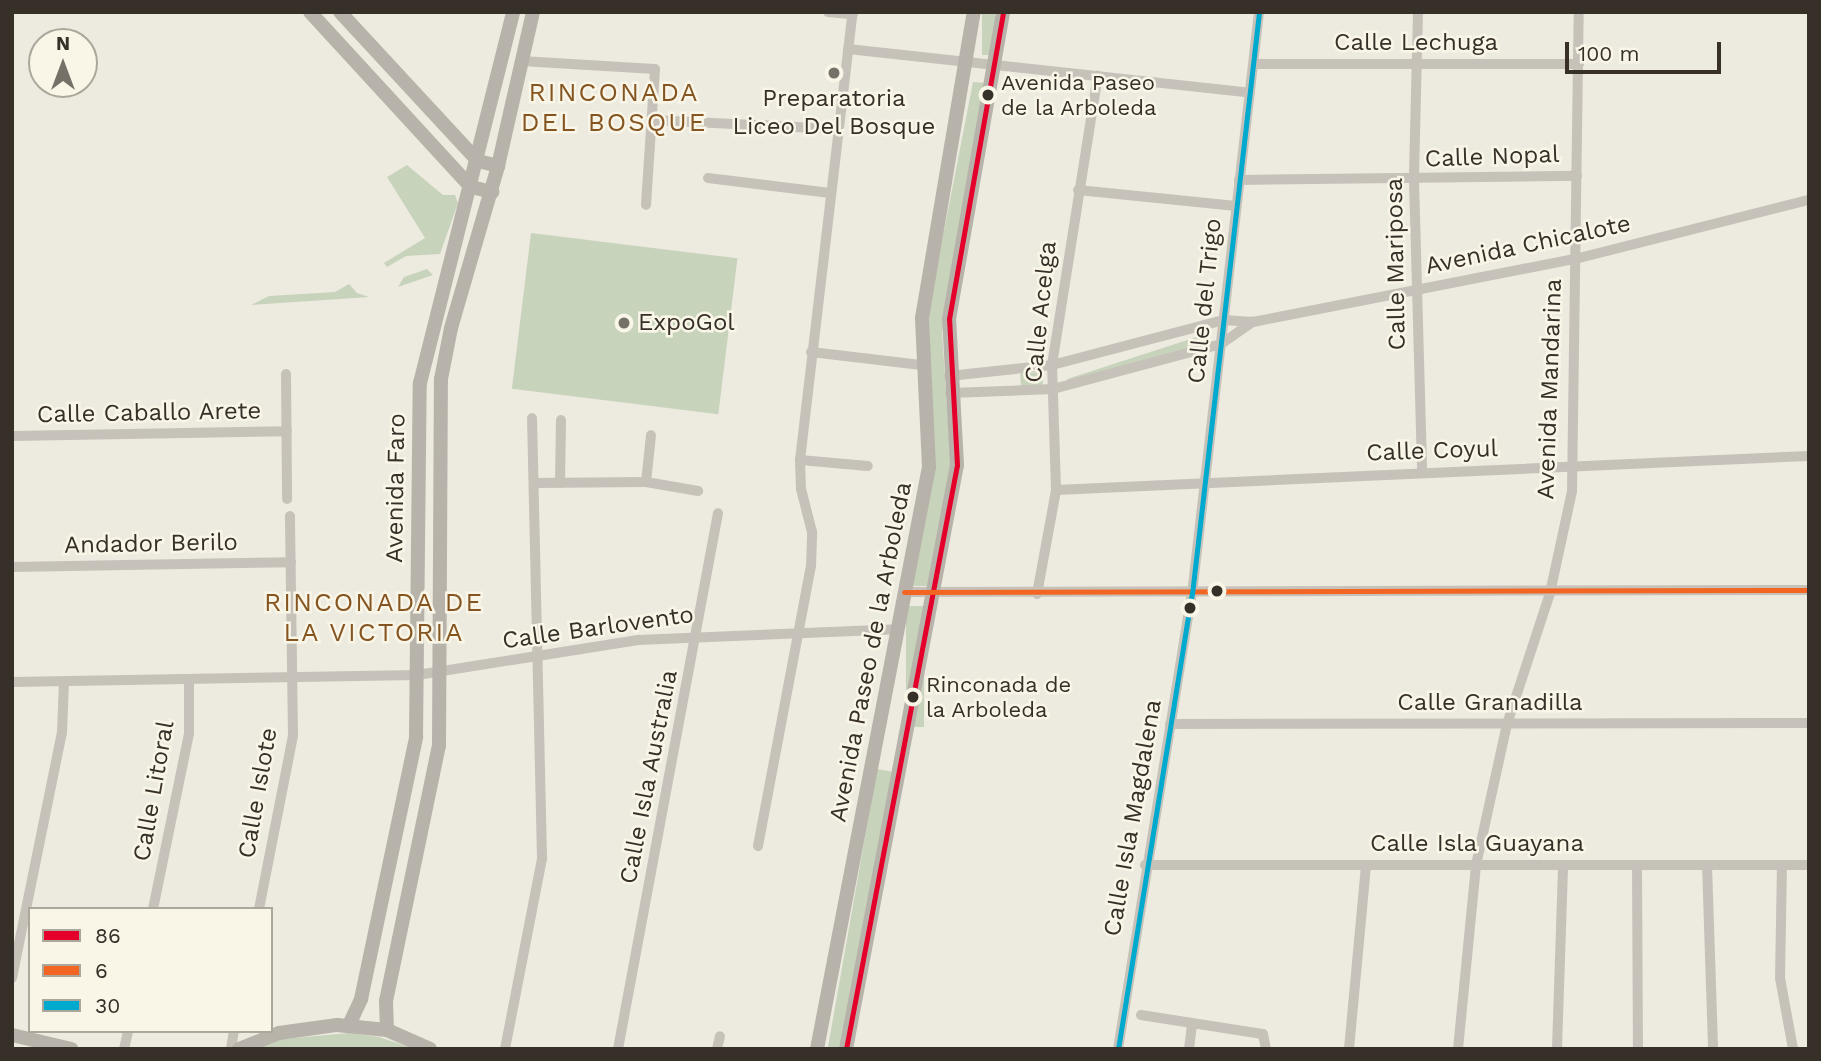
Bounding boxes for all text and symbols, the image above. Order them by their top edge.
north arrow [28,28,98,98]
scale bar [1569,28,1725,72]
street label: Calle Lechuga [1334,29,1498,57]
text: N [56,32,70,55]
text: 100 m [1578,41,1640,66]
marker: Preparatoria Liceo Del Bosque [826,65,842,81]
place label: Avenida Paseo de la Arboleda [1001,69,1158,120]
district label: RINCONADA DEL BOSQUE [522,77,706,138]
place label: Preparatoria Liceo Del Bosque [732,85,936,141]
marker: Avenida Paseo de la Arboleda [981,88,995,102]
street label: Calle Nopal [1424,140,1560,174]
street label: Calle Mariposa [1380,177,1412,351]
street label: Avenida Chicalote [1423,209,1633,281]
street label: Calle del Trigo [1182,216,1228,386]
street label: Calle Acelga [1019,239,1063,385]
street label: Avenida Mandarina [1532,278,1568,500]
place label: ExpoGol [638,309,735,337]
marker: ExpoGol [616,315,632,331]
street label: Calle Caballo Arete [36,397,262,429]
street label: Avenida Faro [380,413,412,563]
street label: Calle Coyul [1366,434,1498,468]
street label: Avenida Paseo de la Arboleda [824,479,918,825]
street label: Andador Berilo [64,528,238,560]
unlabelled marker [1210,584,1224,598]
district label: RINCONADA DE LA VICTORIA [265,587,483,648]
street label: Calle Barlovento [500,600,696,656]
unlabelled marker [1183,601,1197,615]
street label: Calle Isla Australia [614,667,684,887]
place label: Rinconada de la Arboleda [926,671,1072,722]
street label: Calle Granadilla [1397,689,1583,717]
marker: Rinconada de la Arboleda [906,690,920,704]
street label: Calle Isla Magdalena [1098,697,1168,939]
street label: Calle Litoral [127,718,181,864]
street label: Calle Islote [232,726,284,860]
street label: Calle Isla Guayana [1370,830,1584,858]
legend [28,907,273,1033]
text: 86 [95,923,121,948]
text: 6 [95,958,108,983]
text: 30 [95,993,120,1018]

